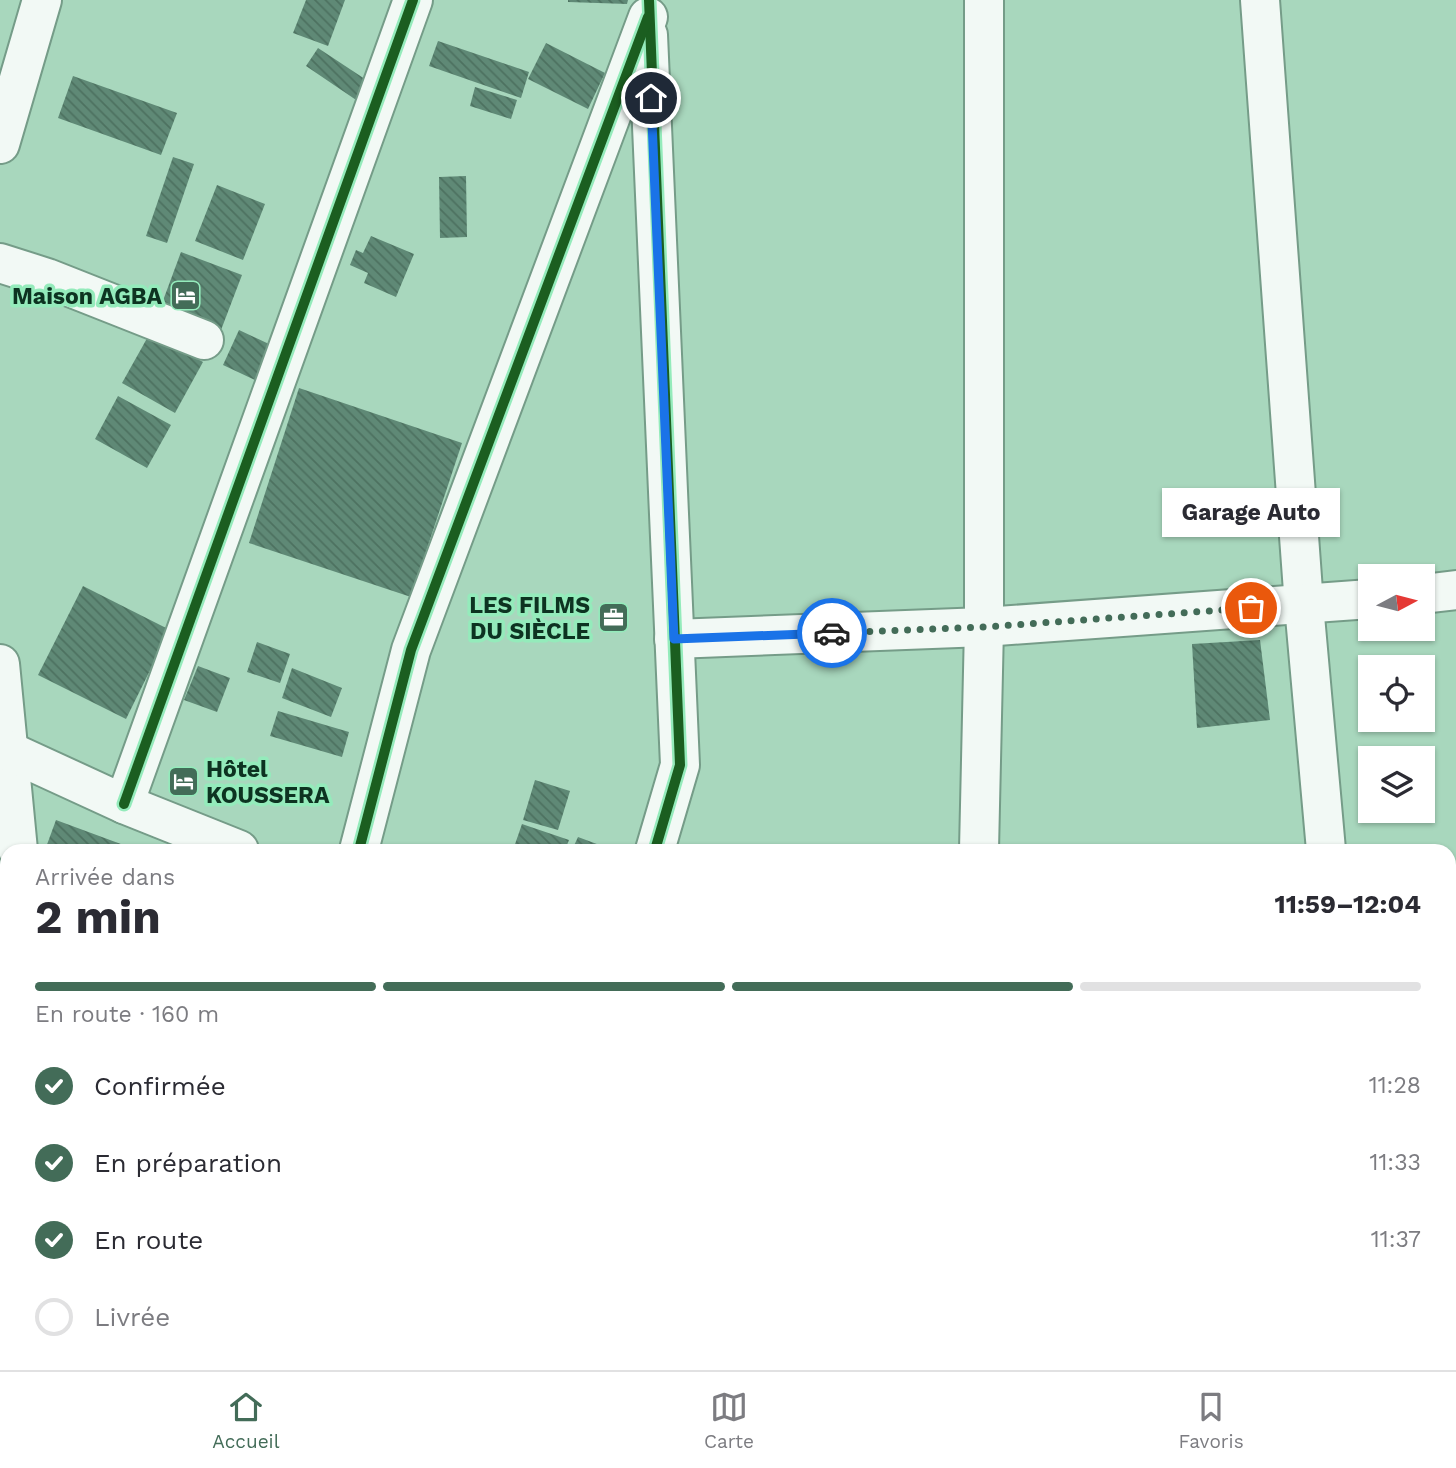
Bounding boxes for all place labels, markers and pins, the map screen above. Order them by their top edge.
pin [621,68,681,128]
hotel icon: Maison AGBA [168,279,202,313]
place label: Maison AGBA [12,283,162,310]
callout: Garage Auto [1162,489,1340,538]
pin [1221,578,1281,638]
place label: LES FILMS DU SIÈCLE [469,592,590,645]
office icon: LES FILMS DU SIÈCLE [596,601,630,635]
place label: Hôtel KOUSSERA [206,756,330,809]
hotel icon: Hôtel KOUSSERA [166,765,200,799]

